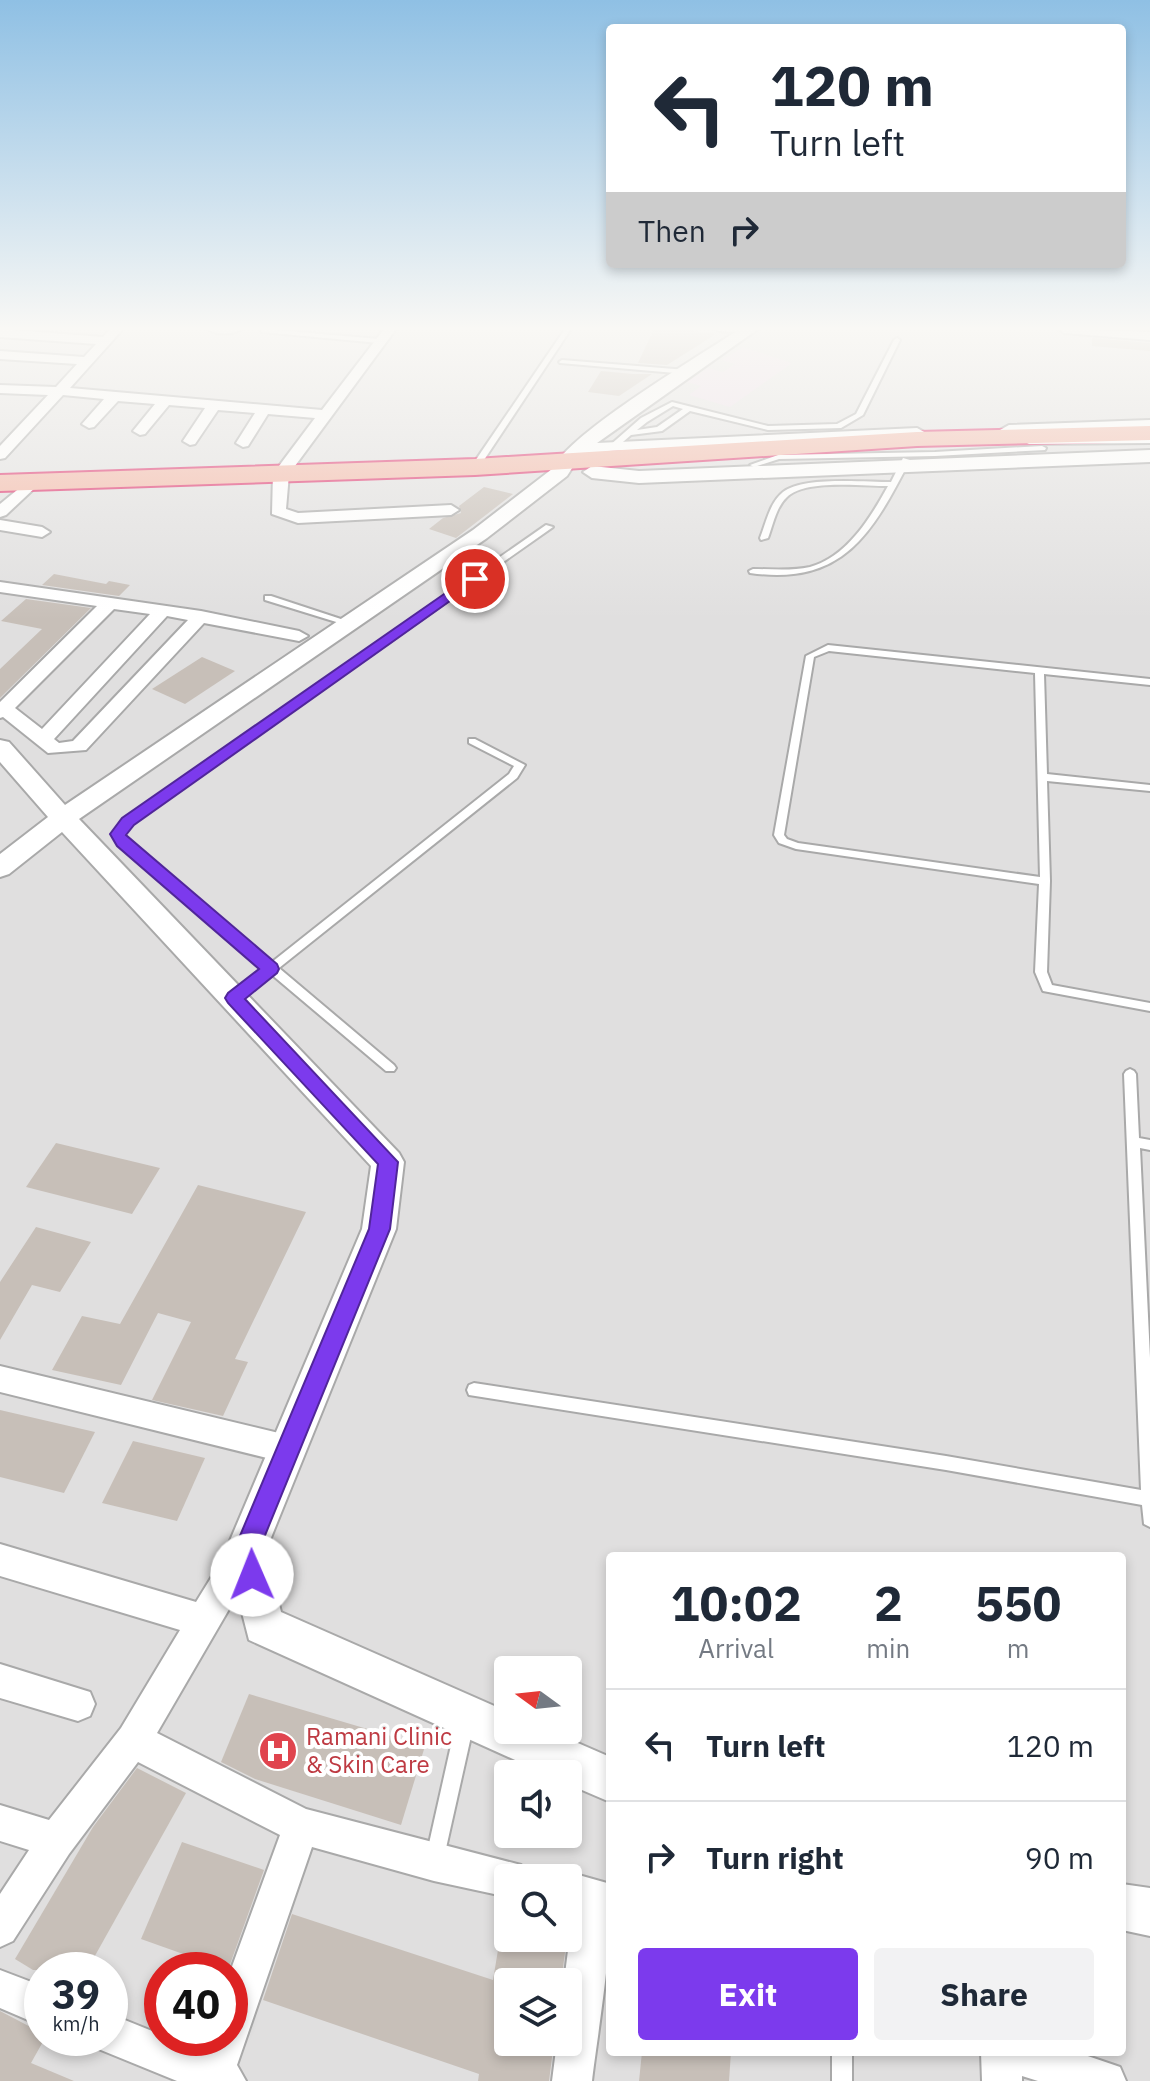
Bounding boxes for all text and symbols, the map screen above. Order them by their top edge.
text: 120 m [770,49,934,121]
icon: left [638,56,742,160]
text: Turn left [770,119,905,166]
icon: right [722,208,766,252]
text: Then [638,211,706,250]
pin [441,545,509,613]
icon: arrive [453,557,497,601]
position arrow [210,1533,294,1617]
text: 10:02 [671,1572,802,1634]
text: 2 [874,1572,903,1634]
text: 550 [975,1572,1061,1634]
text: Arrival [698,1631,774,1665]
text: min [866,1631,910,1665]
text: m [1007,1631,1029,1665]
north arrow [494,1656,582,1744]
map controls [494,1656,582,2056]
place label: Ramani Clinic & Skin Care [306,1720,452,1780]
icon: left [638,1723,682,1767]
text: Turn left [706,1726,825,1765]
text: 120 m [1007,1726,1094,1765]
hospital icon: Ramani Clinic & Skin Care [257,1730,299,1772]
button: sound [494,1760,582,1848]
icon: right [638,1835,682,1879]
text: Turn right [706,1838,844,1877]
text: 90 m [1025,1838,1094,1877]
button: search [494,1864,582,1952]
button: Exit [638,1948,858,2040]
button: Share [874,1948,1094,2040]
speed limit sign: 40 [144,1952,248,2056]
text: 39 [52,1968,100,2020]
button: layers [494,1968,582,2056]
text: km/h [52,2010,100,2037]

